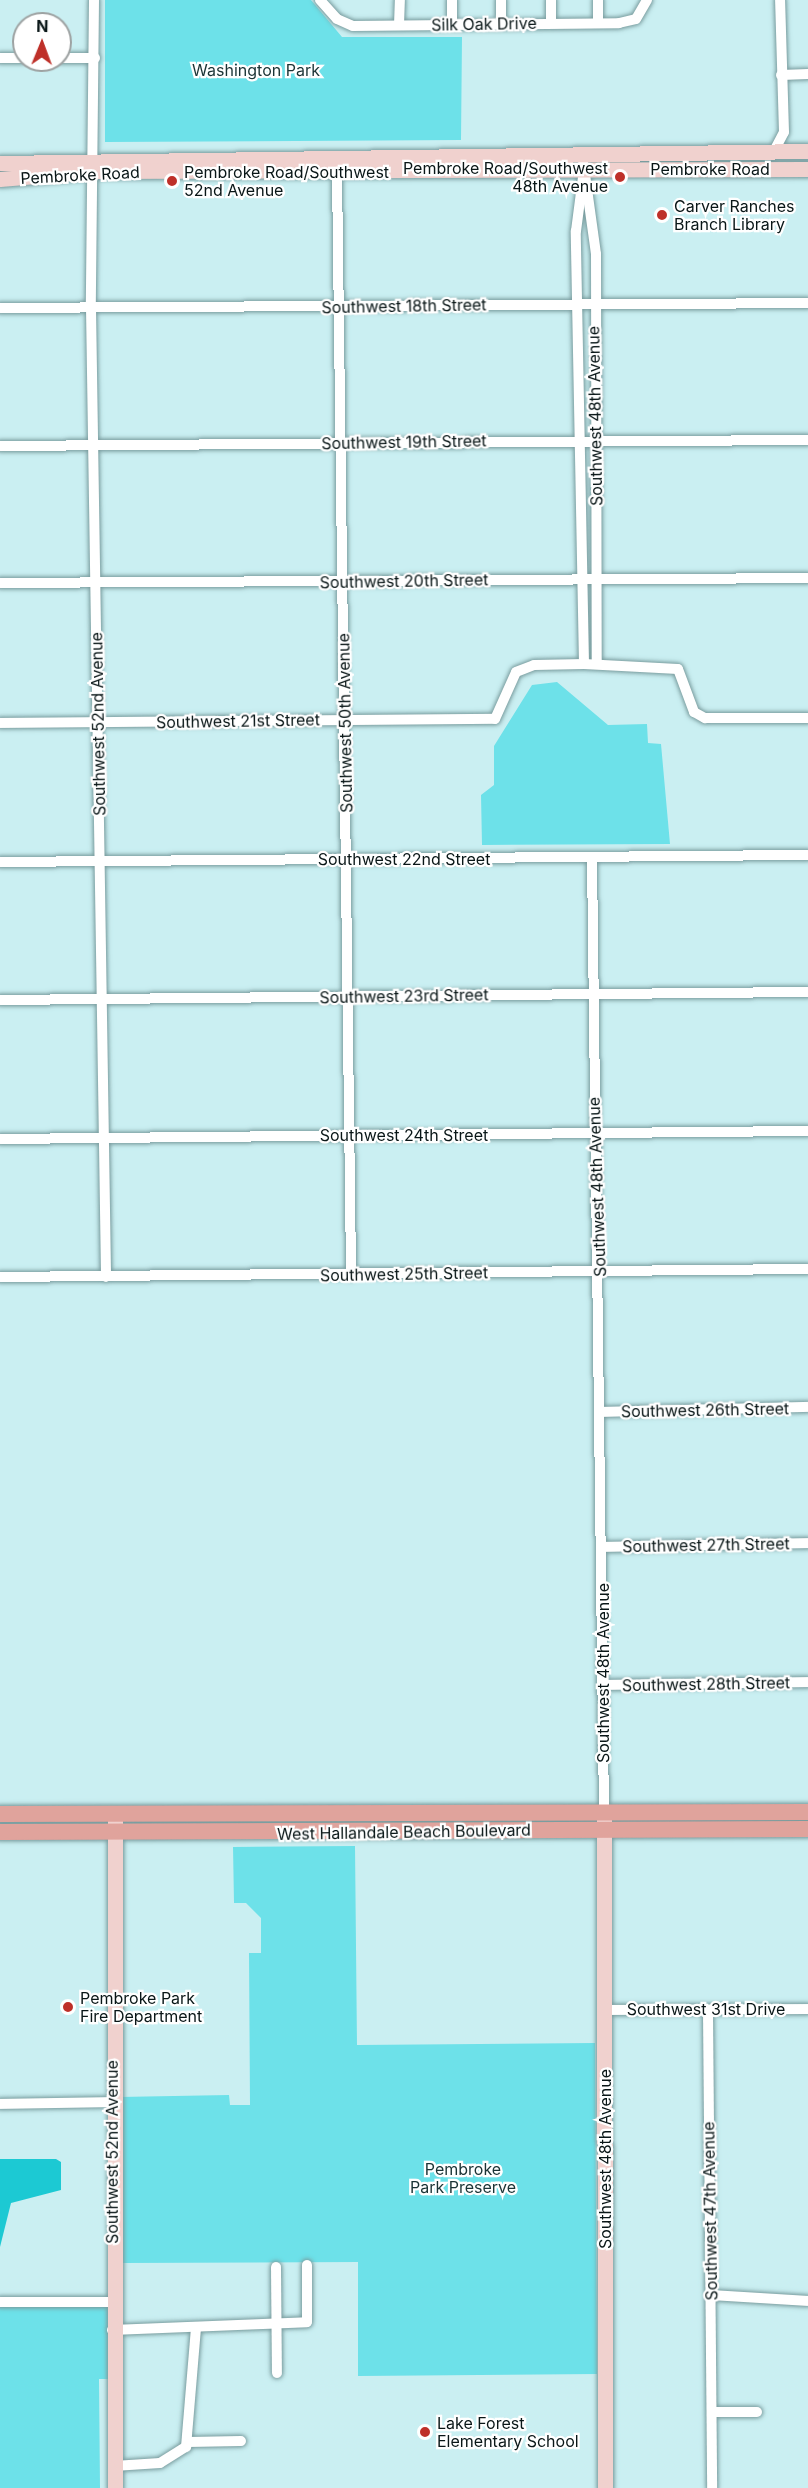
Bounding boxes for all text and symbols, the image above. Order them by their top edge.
north arrow [12,12,72,72]
street label: Silk Oak Drive [431,13,537,35]
text: N [36,16,49,36]
park label: Washington Park [192,60,320,80]
place label: Pembroke Road/Southwest 48th Avenue [403,158,608,196]
street label: Pembroke Road [650,159,770,179]
street label: Pembroke Road [20,162,140,188]
place label: Pembroke Road/Southwest 52nd Avenue [184,162,389,200]
marker: Pembroke Road/Southwest 48th Avenue [613,170,627,184]
marker: Pembroke Road/Southwest 52nd Avenue [165,174,179,188]
place label: Carver Ranches Branch Library [674,196,795,234]
marker: Carver Ranches Branch Library [655,208,669,222]
street label: Southwest 18th Street [321,295,487,317]
street label: Southwest 48th Avenue [584,326,606,506]
street label: Southwest 19th Street [321,431,487,453]
street label: Southwest 20th Street [319,570,489,592]
street label: Southwest 52nd Avenue [87,632,109,816]
street label: Southwest 50th Avenue [334,633,356,813]
street label: Southwest 21st Street [156,710,320,732]
street label: Southwest 22nd Street [318,849,490,869]
street label: Southwest 23rd Street [319,985,489,1007]
street label: Southwest 48th Avenue [584,1097,610,1277]
street label: Southwest 24th Street [320,1125,488,1145]
street label: Southwest 25th Street [320,1263,488,1285]
street label: Southwest 26th Street [621,1399,789,1421]
street label: Southwest 27th Street [622,1534,790,1556]
street label: Southwest 48th Avenue [593,1583,613,1763]
street label: Southwest 28th Street [622,1673,790,1695]
street label: West Hallandale Beach Boulevard [277,1820,531,1844]
place label: Pembroke Park Fire Department [80,1988,202,2026]
street label: Southwest 31st Drive [627,1999,785,2019]
marker: Pembroke Park Fire Department [61,2000,75,2014]
street label: Southwest 52nd Avenue [102,2060,122,2244]
street label: Southwest 48th Avenue [595,2069,615,2249]
street label: Southwest 47th Avenue [699,2121,721,2301]
park label: Pembroke Park Preserve [410,2159,516,2197]
place label: Lake Forest Elementary School [437,2413,579,2451]
marker: Lake Forest Elementary School [418,2425,432,2439]

